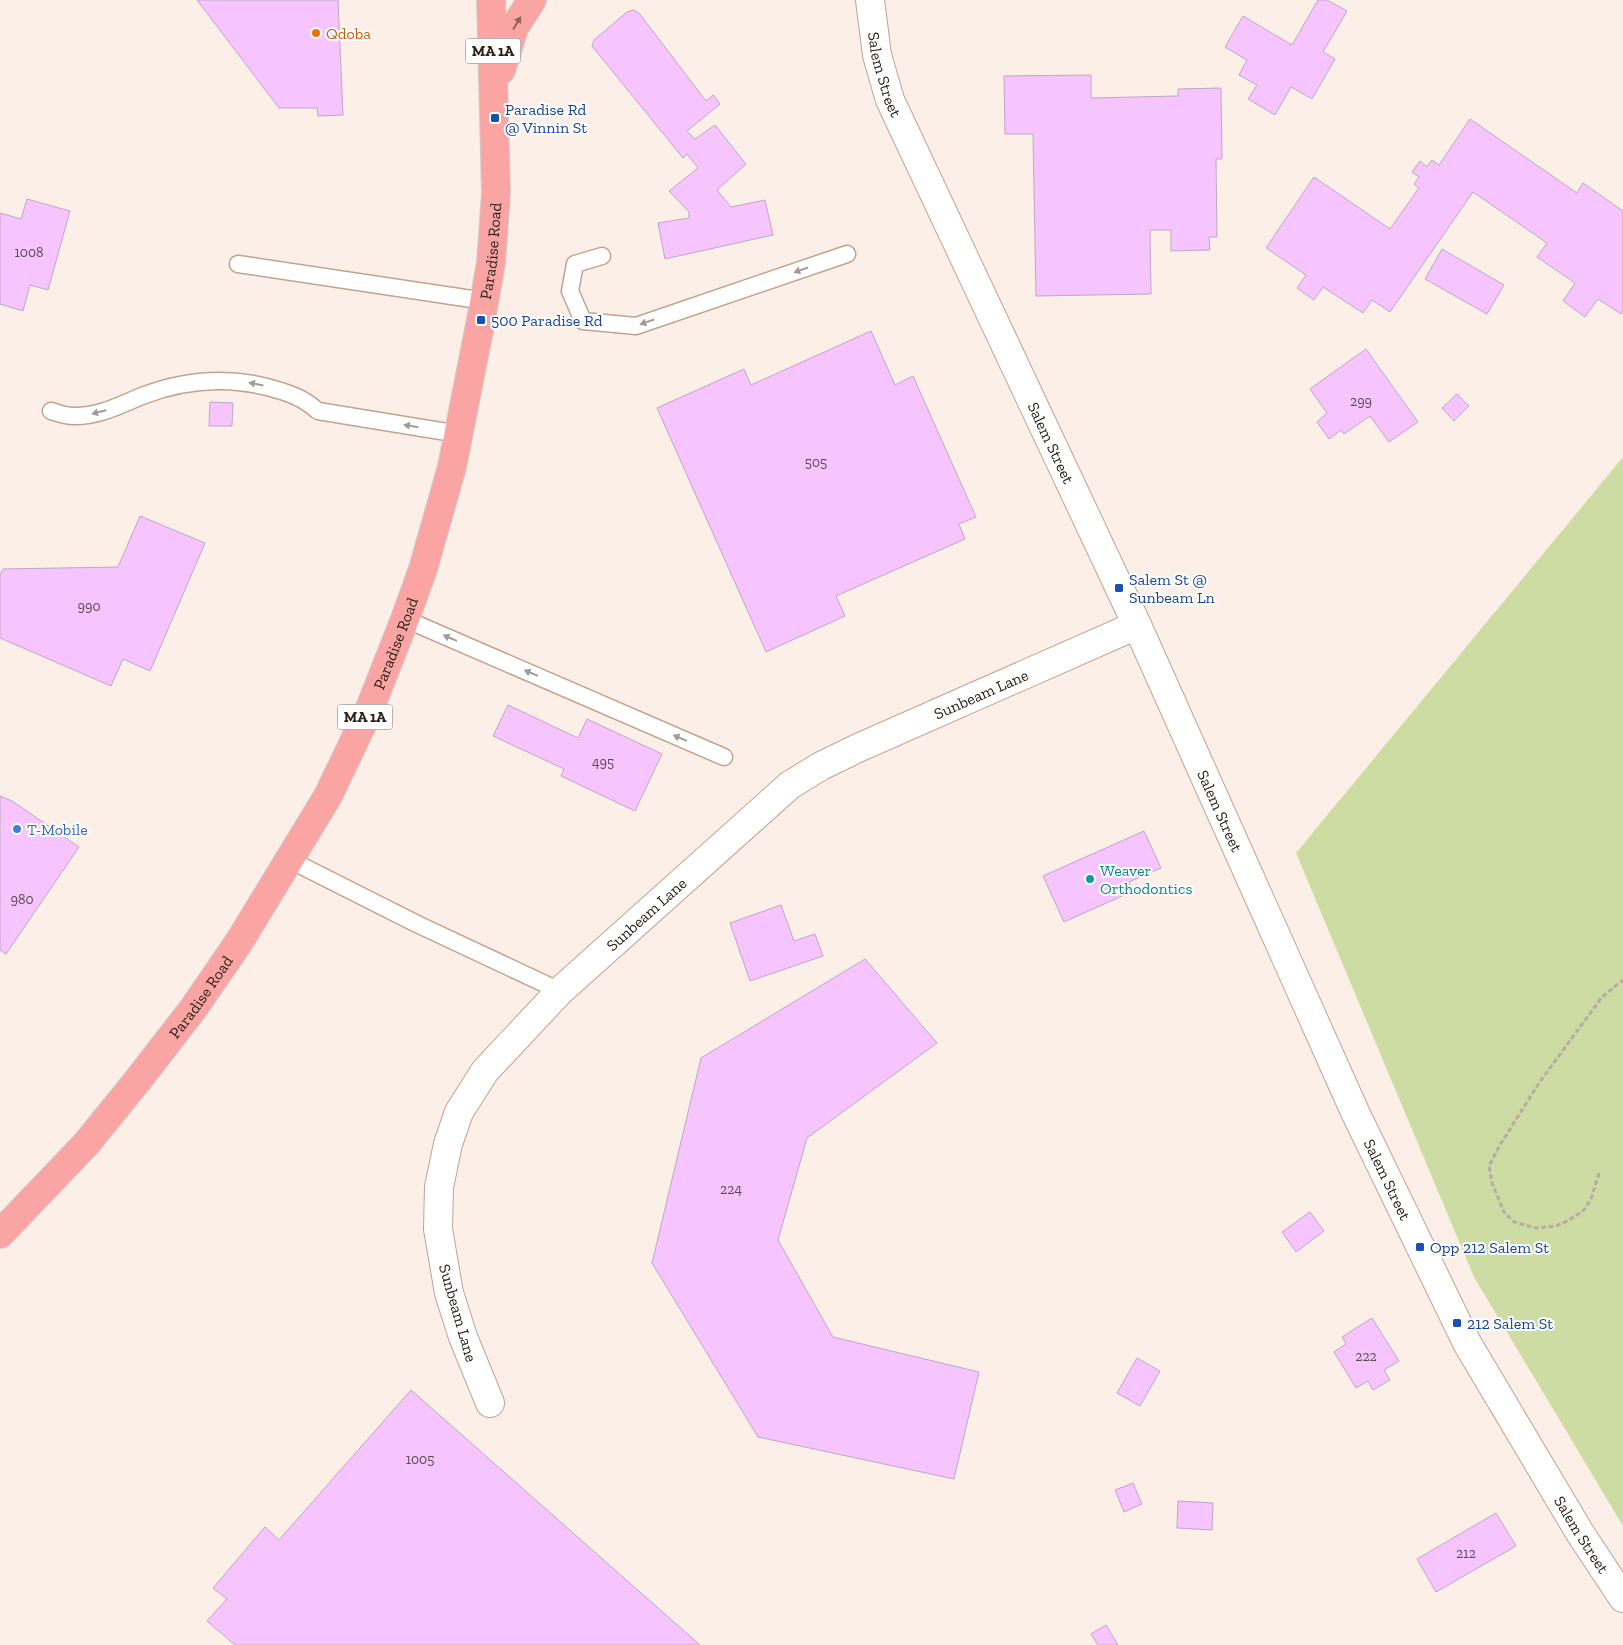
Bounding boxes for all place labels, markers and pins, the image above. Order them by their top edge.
place label: Qdoba [326,24,371,43]
marker: Qdoba [310,27,322,39]
place label: Paradise Rd @ Vinnin St [505,100,587,137]
marker: Paradise Rd @ Vinnin St [489,112,501,124]
place label: 500 Paradise Rd [491,311,603,330]
marker: 500 Paradise Rd [475,314,487,326]
place label: Salem St @ Sunbeam Ln [1129,570,1216,607]
marker: Salem St @ Sunbeam Ln [1113,582,1125,594]
place label: T-Mobile [27,820,88,839]
marker: T-Mobile [11,823,23,835]
place label: Weaver Orthodontics [1100,861,1192,898]
marker: Weaver Orthodontics [1084,873,1096,885]
place label: Opp 212 Salem St [1430,1238,1549,1257]
marker: Opp 212 Salem St [1414,1241,1426,1253]
place label: 212 Salem St [1467,1314,1553,1333]
marker: 212 Salem St [1451,1317,1463,1329]

